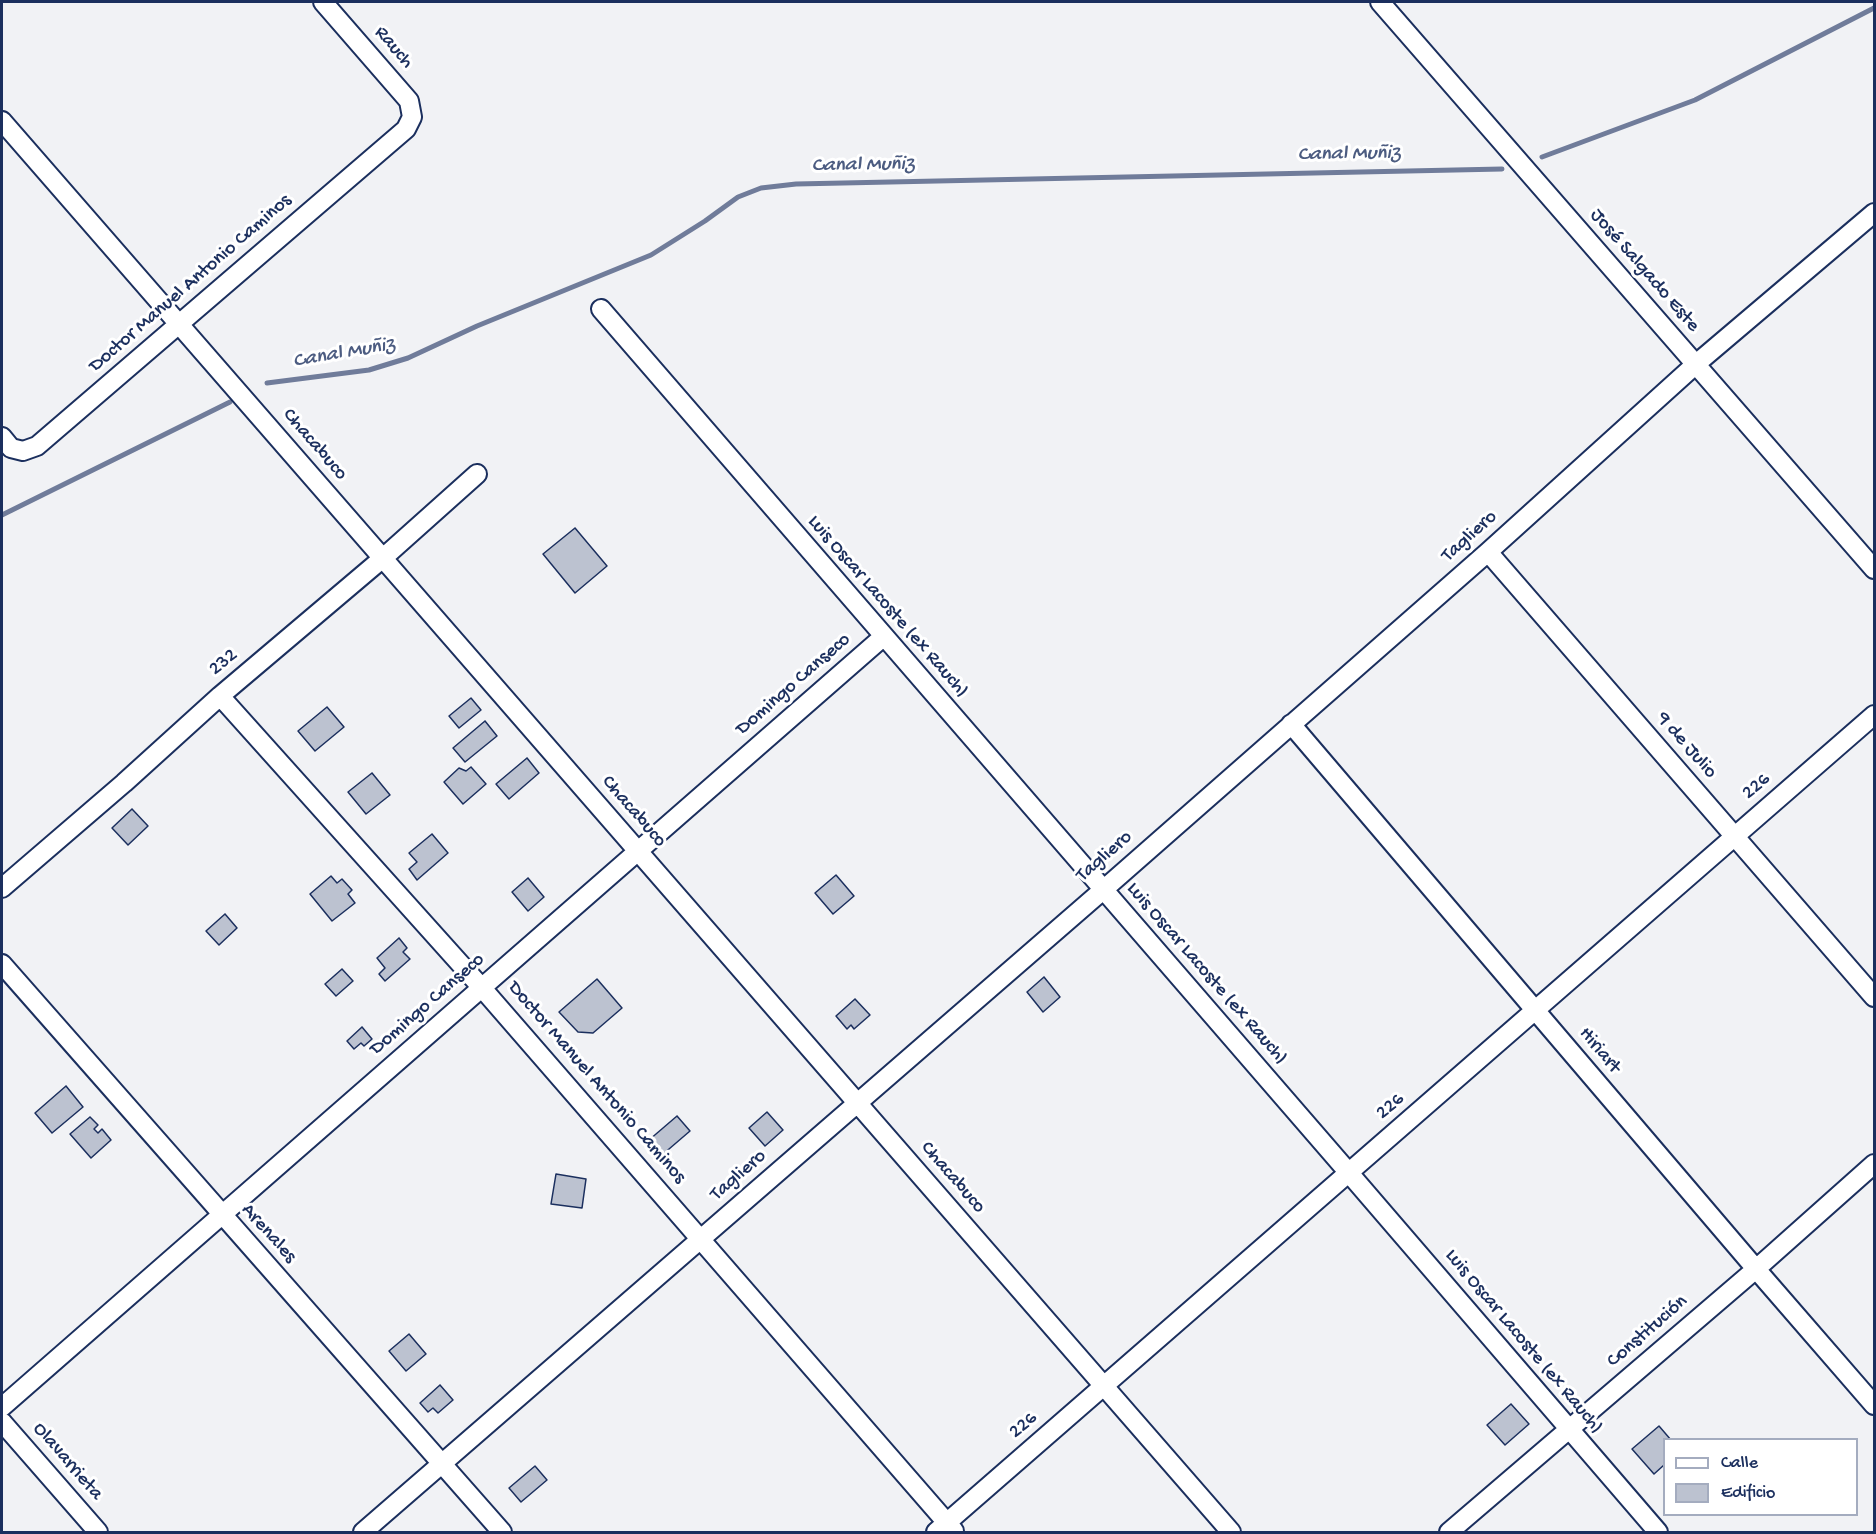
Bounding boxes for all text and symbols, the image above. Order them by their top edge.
street label: Rauch [368,22,418,74]
water label: Canal Muñiz [1298,142,1400,168]
water label: Canal Muñiz [812,153,914,179]
street label: Doctor Manuel Antonio Caminos [85,190,297,378]
street label: José Salgado Este [1584,204,1704,338]
water label: Canal Muñiz [291,333,397,375]
street label: Chacabuco [276,404,352,486]
street label: Tagliero [1437,506,1503,568]
street label: Luis Oscar Lacoste (ex Rauch) [801,511,973,703]
street label: Domingo Canseco [732,629,856,741]
street label: 232 [205,644,243,682]
street label: 9 de Julio [1650,708,1722,784]
street label: 226 [1738,768,1776,806]
street label: Chacabuco [595,771,671,853]
street label: Tagliero [1072,826,1138,888]
street label: Luis Oscar Lacoste (ex Rauch) [1120,878,1292,1070]
street label: Domingo Canseco [366,949,490,1061]
street label: Doctor Manuel Antonio Caminos [502,977,690,1189]
street label: Hiriart [1573,1023,1625,1079]
street label: 226 [1372,1088,1410,1126]
street label: Chacabuco [914,1137,990,1219]
street label: Tagliero [706,1145,772,1207]
street label: Arenales [235,1199,301,1269]
street label: Luis Oscar Lacoste (ex Rauch) [1439,1245,1607,1439]
street label: Constitución [1603,1290,1693,1374]
street label: 226 [1005,1407,1043,1445]
street label: Olavarrieta [27,1418,107,1506]
legend [1663,1438,1858,1516]
text: Calle [1721,1453,1758,1474]
text: Edificio [1721,1483,1775,1504]

